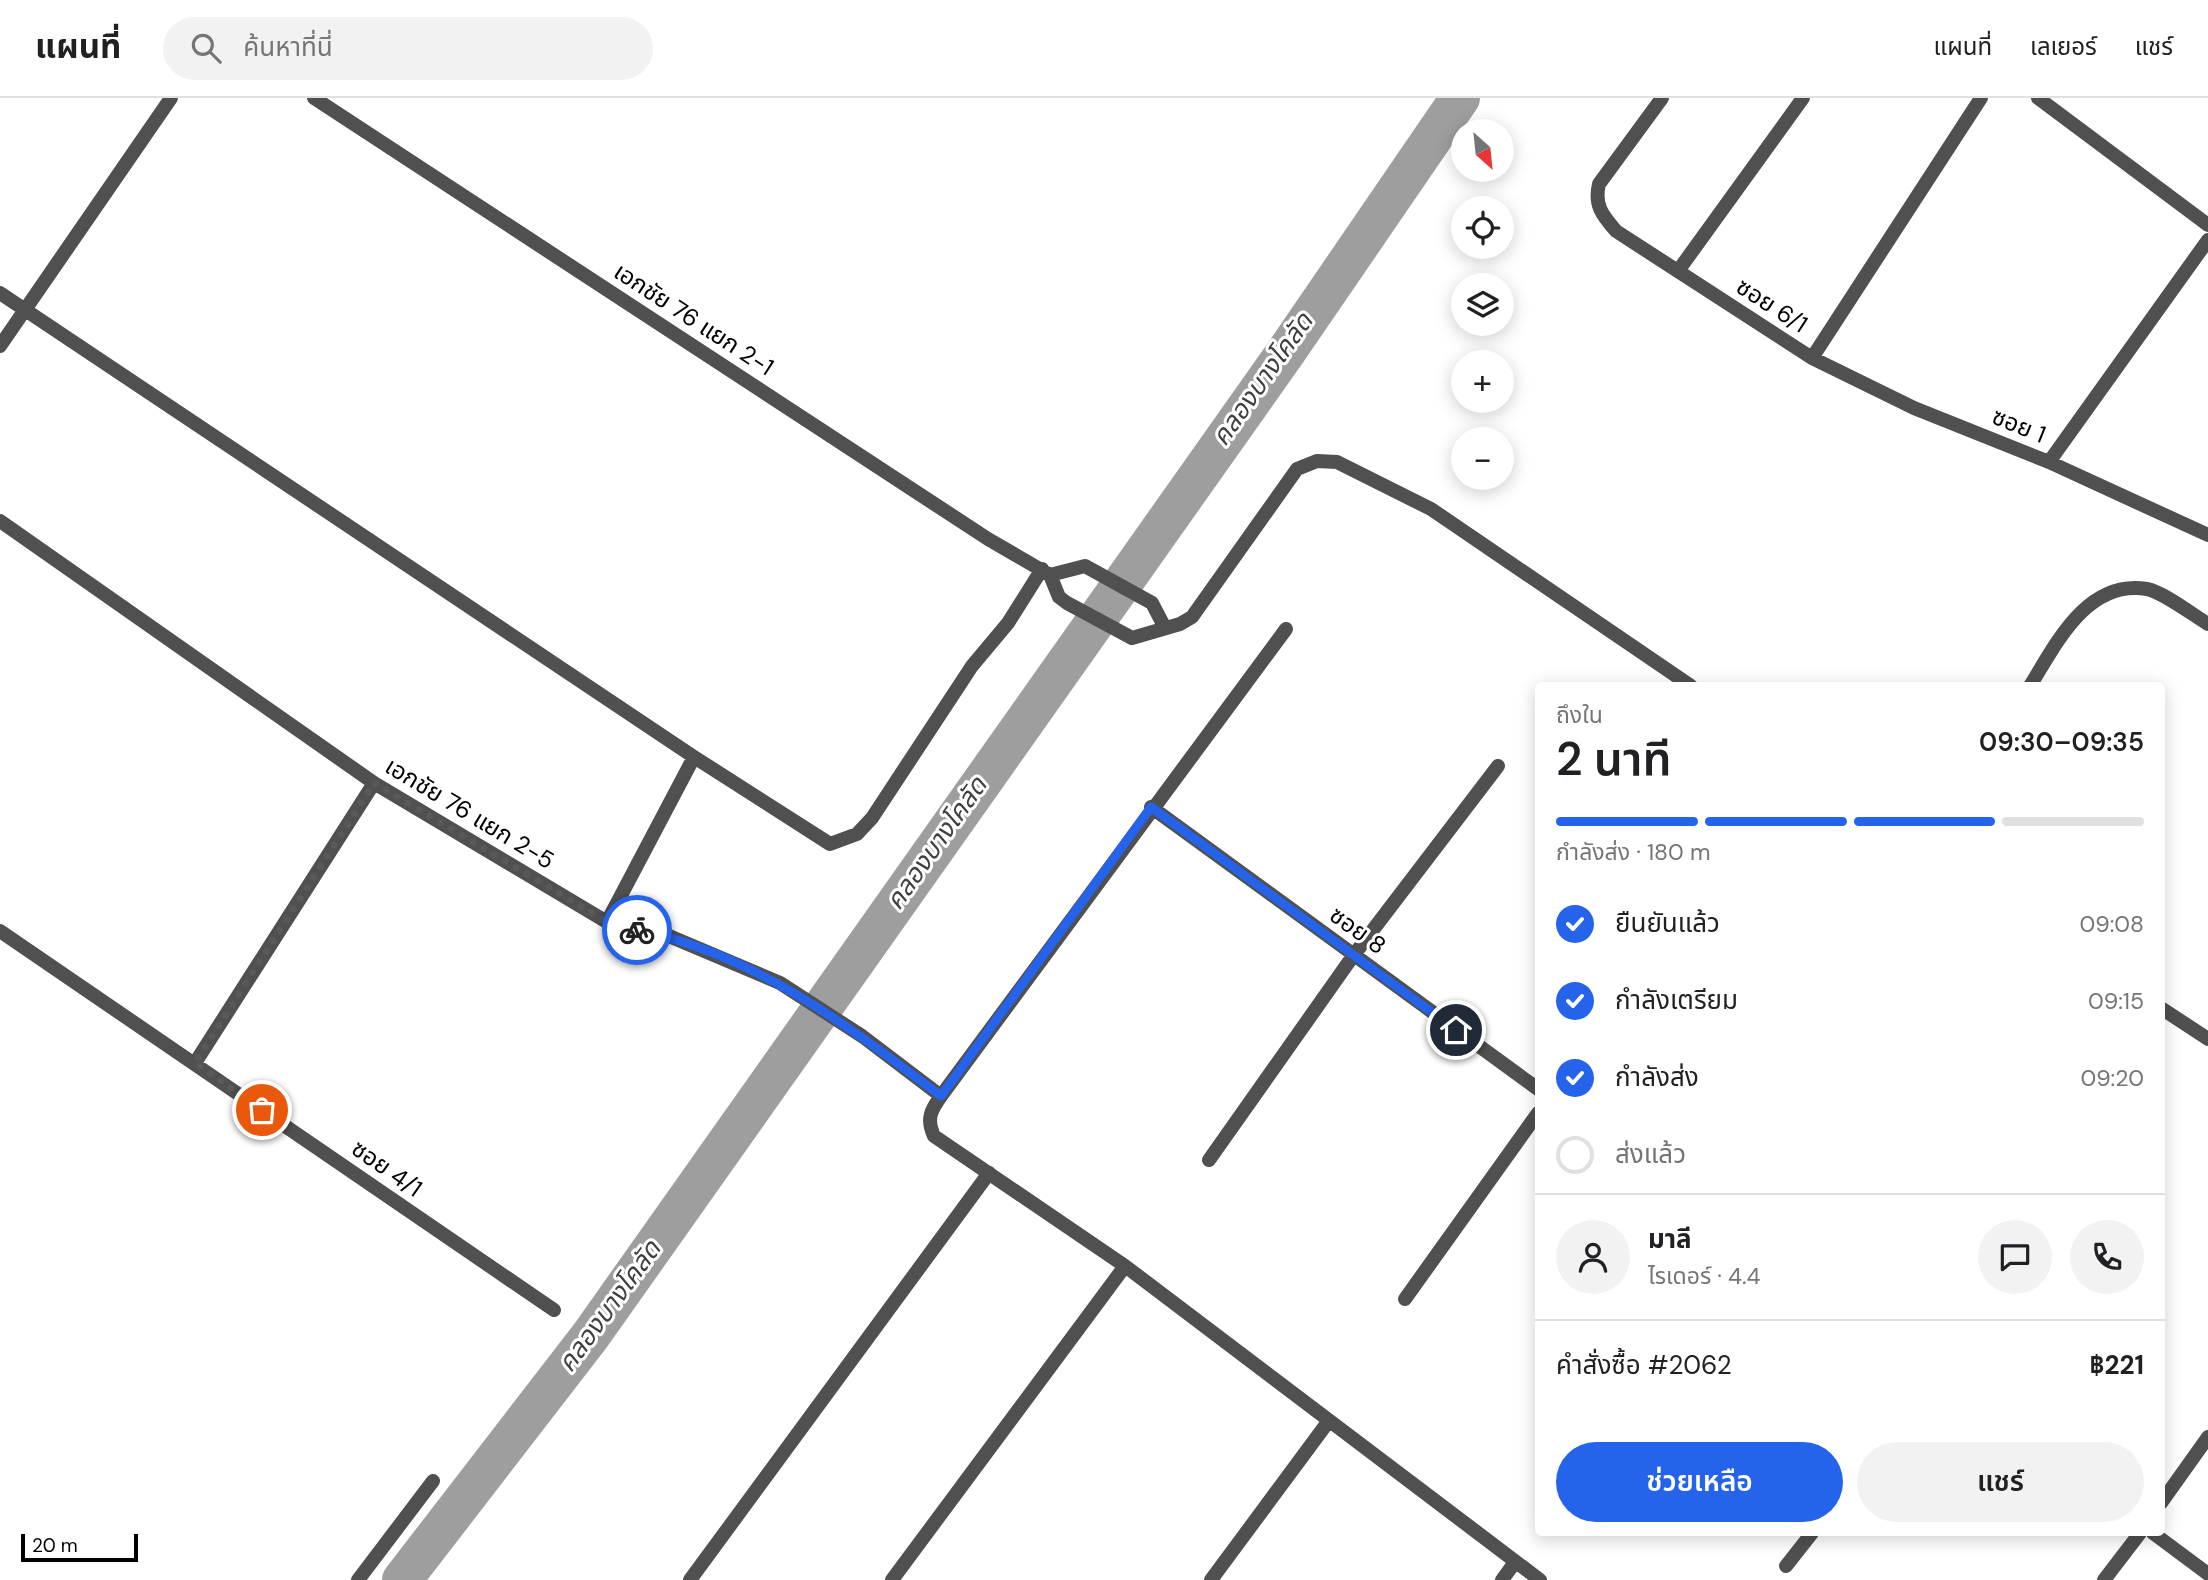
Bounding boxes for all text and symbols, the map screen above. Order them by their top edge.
search box [163,17,653,80]
text: แผนที่ [35,25,121,68]
icon: search [187,29,225,67]
text: ค้นหาที่นี่ [243,30,333,64]
text: แผนที่ [1934,31,1992,62]
text: เลเยอร์ [2030,31,2097,62]
text: แชร์ [2135,31,2173,62]
north arrow [1451,119,1514,182]
map controls [1451,119,1514,490]
button: locate [1451,196,1514,259]
street label: เอกชัย 76 แยก 2-1 [608,256,780,382]
street label: ซอย 6/1 [1731,271,1813,339]
button: layers [1451,273,1514,336]
water label: คลองบางโคลัด [1204,305,1321,452]
button: + [1451,350,1514,413]
street label: ซอย 1 [1988,400,2050,450]
button: − [1451,427,1514,490]
text: ถึงใน [1556,700,1603,730]
text: 09:30–09:35 [1979,725,2144,759]
text: 2 นาที [1556,729,1671,789]
street label: เอกชัย 76 แยก 2-5 [380,750,560,876]
water label: คลองบางโคลัด [878,769,995,916]
text: กำลังส่ง · 180 m [1556,837,1710,867]
courier [602,895,672,965]
street label: ซอย 8 [1324,899,1392,961]
icon: check [1556,905,1594,943]
text: ยืนยันแล้ว [1615,906,1720,940]
text: 09:08 [2079,909,2144,939]
icon: bike [618,911,656,949]
icon: check [1556,982,1594,1020]
text: กำลังเตรียม [1615,983,1738,1017]
text: 09:15 [2088,986,2144,1016]
pin [1426,1000,1486,1060]
icon: home [1437,1011,1475,1049]
icon: check [1556,1059,1594,1097]
text: กำลังส่ง [1615,1060,1699,1094]
text: 09:20 [2080,1063,2144,1093]
pin [232,1080,292,1140]
icon: bag [243,1091,281,1129]
street label: ซอย 4/1 [346,1133,428,1203]
text: ส่งแล้ว [1615,1137,1686,1171]
button: person [1556,1220,1630,1294]
button: chat [1978,1220,2052,1294]
button: phone [2070,1220,2144,1294]
text: มาลี [1648,1222,1692,1256]
water label: คลองบางโคลัด [550,1233,669,1378]
text: ไรเดอร์ · 4.4 [1648,1261,1760,1291]
text: คำสั่งซื้อ #2062 [1556,1348,1732,1382]
text: ฿221 [2089,1348,2144,1382]
button: ช่วยเหลือ [1556,1442,1843,1522]
button: แชร์ [1857,1442,2144,1522]
scale bar [21,1531,138,1563]
text: 20 m [32,1533,78,1558]

